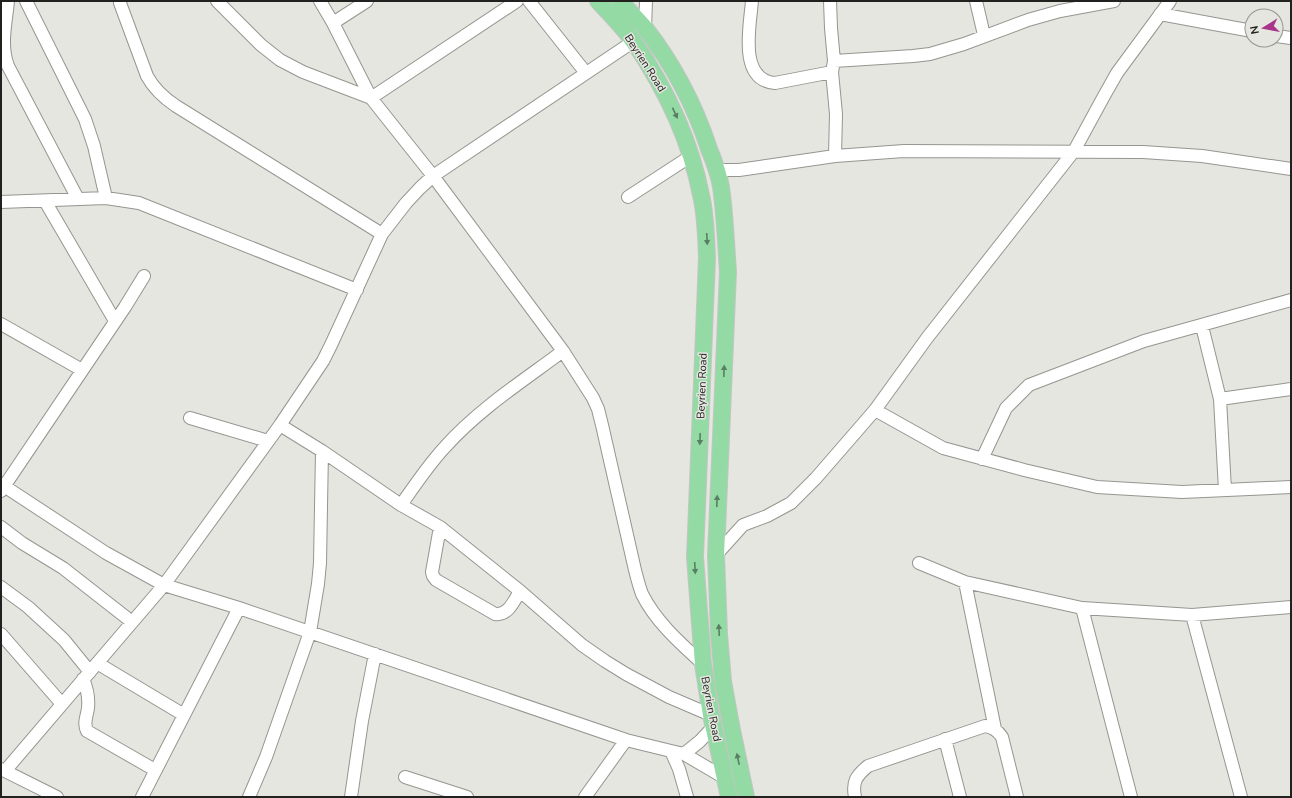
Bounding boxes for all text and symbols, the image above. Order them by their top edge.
north arrow [1244,8,1284,48]
text: N [1247,24,1263,35]
street label: Beyrien Road [621,31,669,95]
one-way arrow [672,108,678,119]
one-way arrow [703,233,710,245]
street label: Beyrien Road [693,353,711,419]
one-way arrow [720,365,727,377]
one-way arrow [697,433,704,445]
one-way arrow [714,495,721,507]
one-way arrow [692,562,699,574]
one-way arrow [716,623,722,636]
street label: Beyrien Road [697,675,725,743]
one-way arrow [734,753,740,765]

